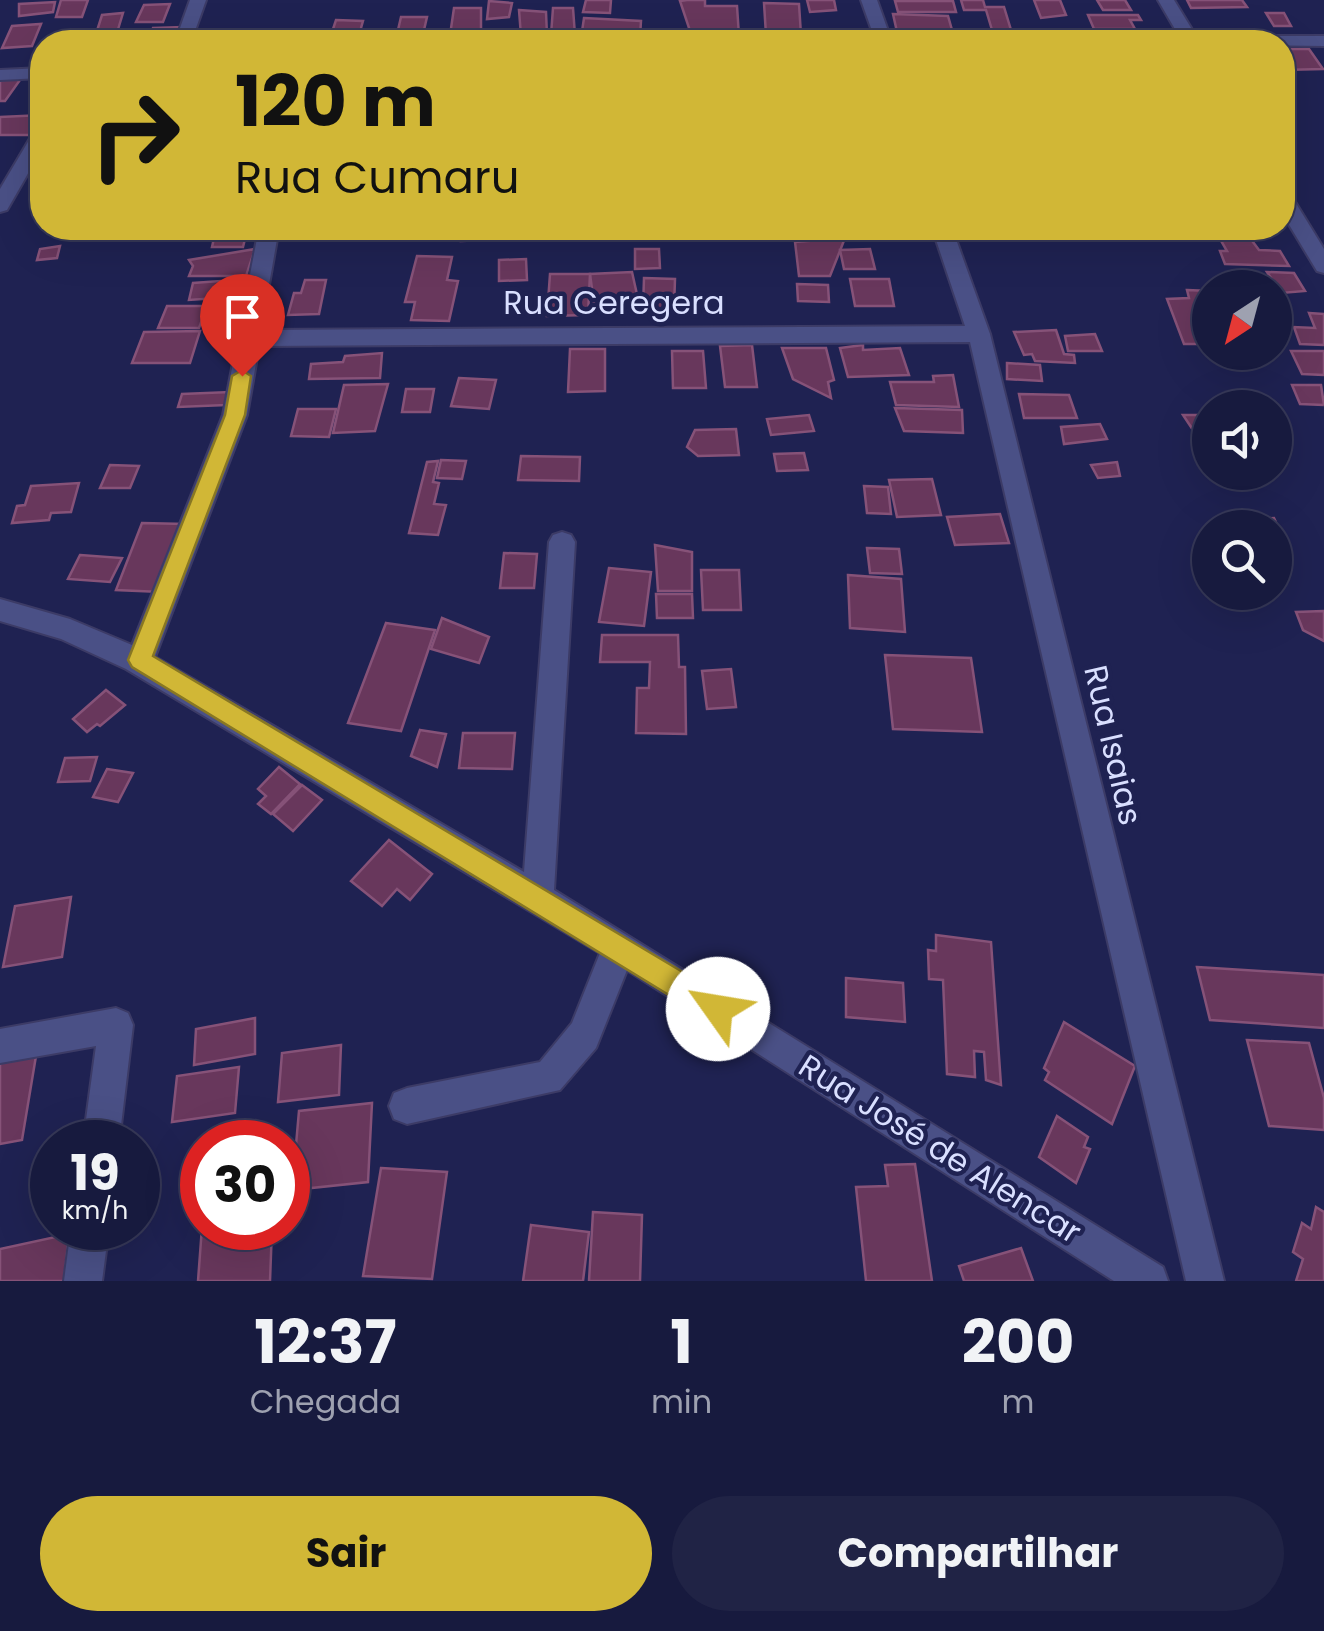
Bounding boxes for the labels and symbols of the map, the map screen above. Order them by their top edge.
north arrow [1192,270,1292,370]
pin [200,274,285,377]
street label: Rua Ceregera [503,280,725,325]
street label: Rua Isaias [1073,661,1154,829]
position arrow [666,957,770,1061]
street label: Rua José de Alencar [790,1043,1090,1254]
speed limit sign: 30 [180,1120,310,1250]

